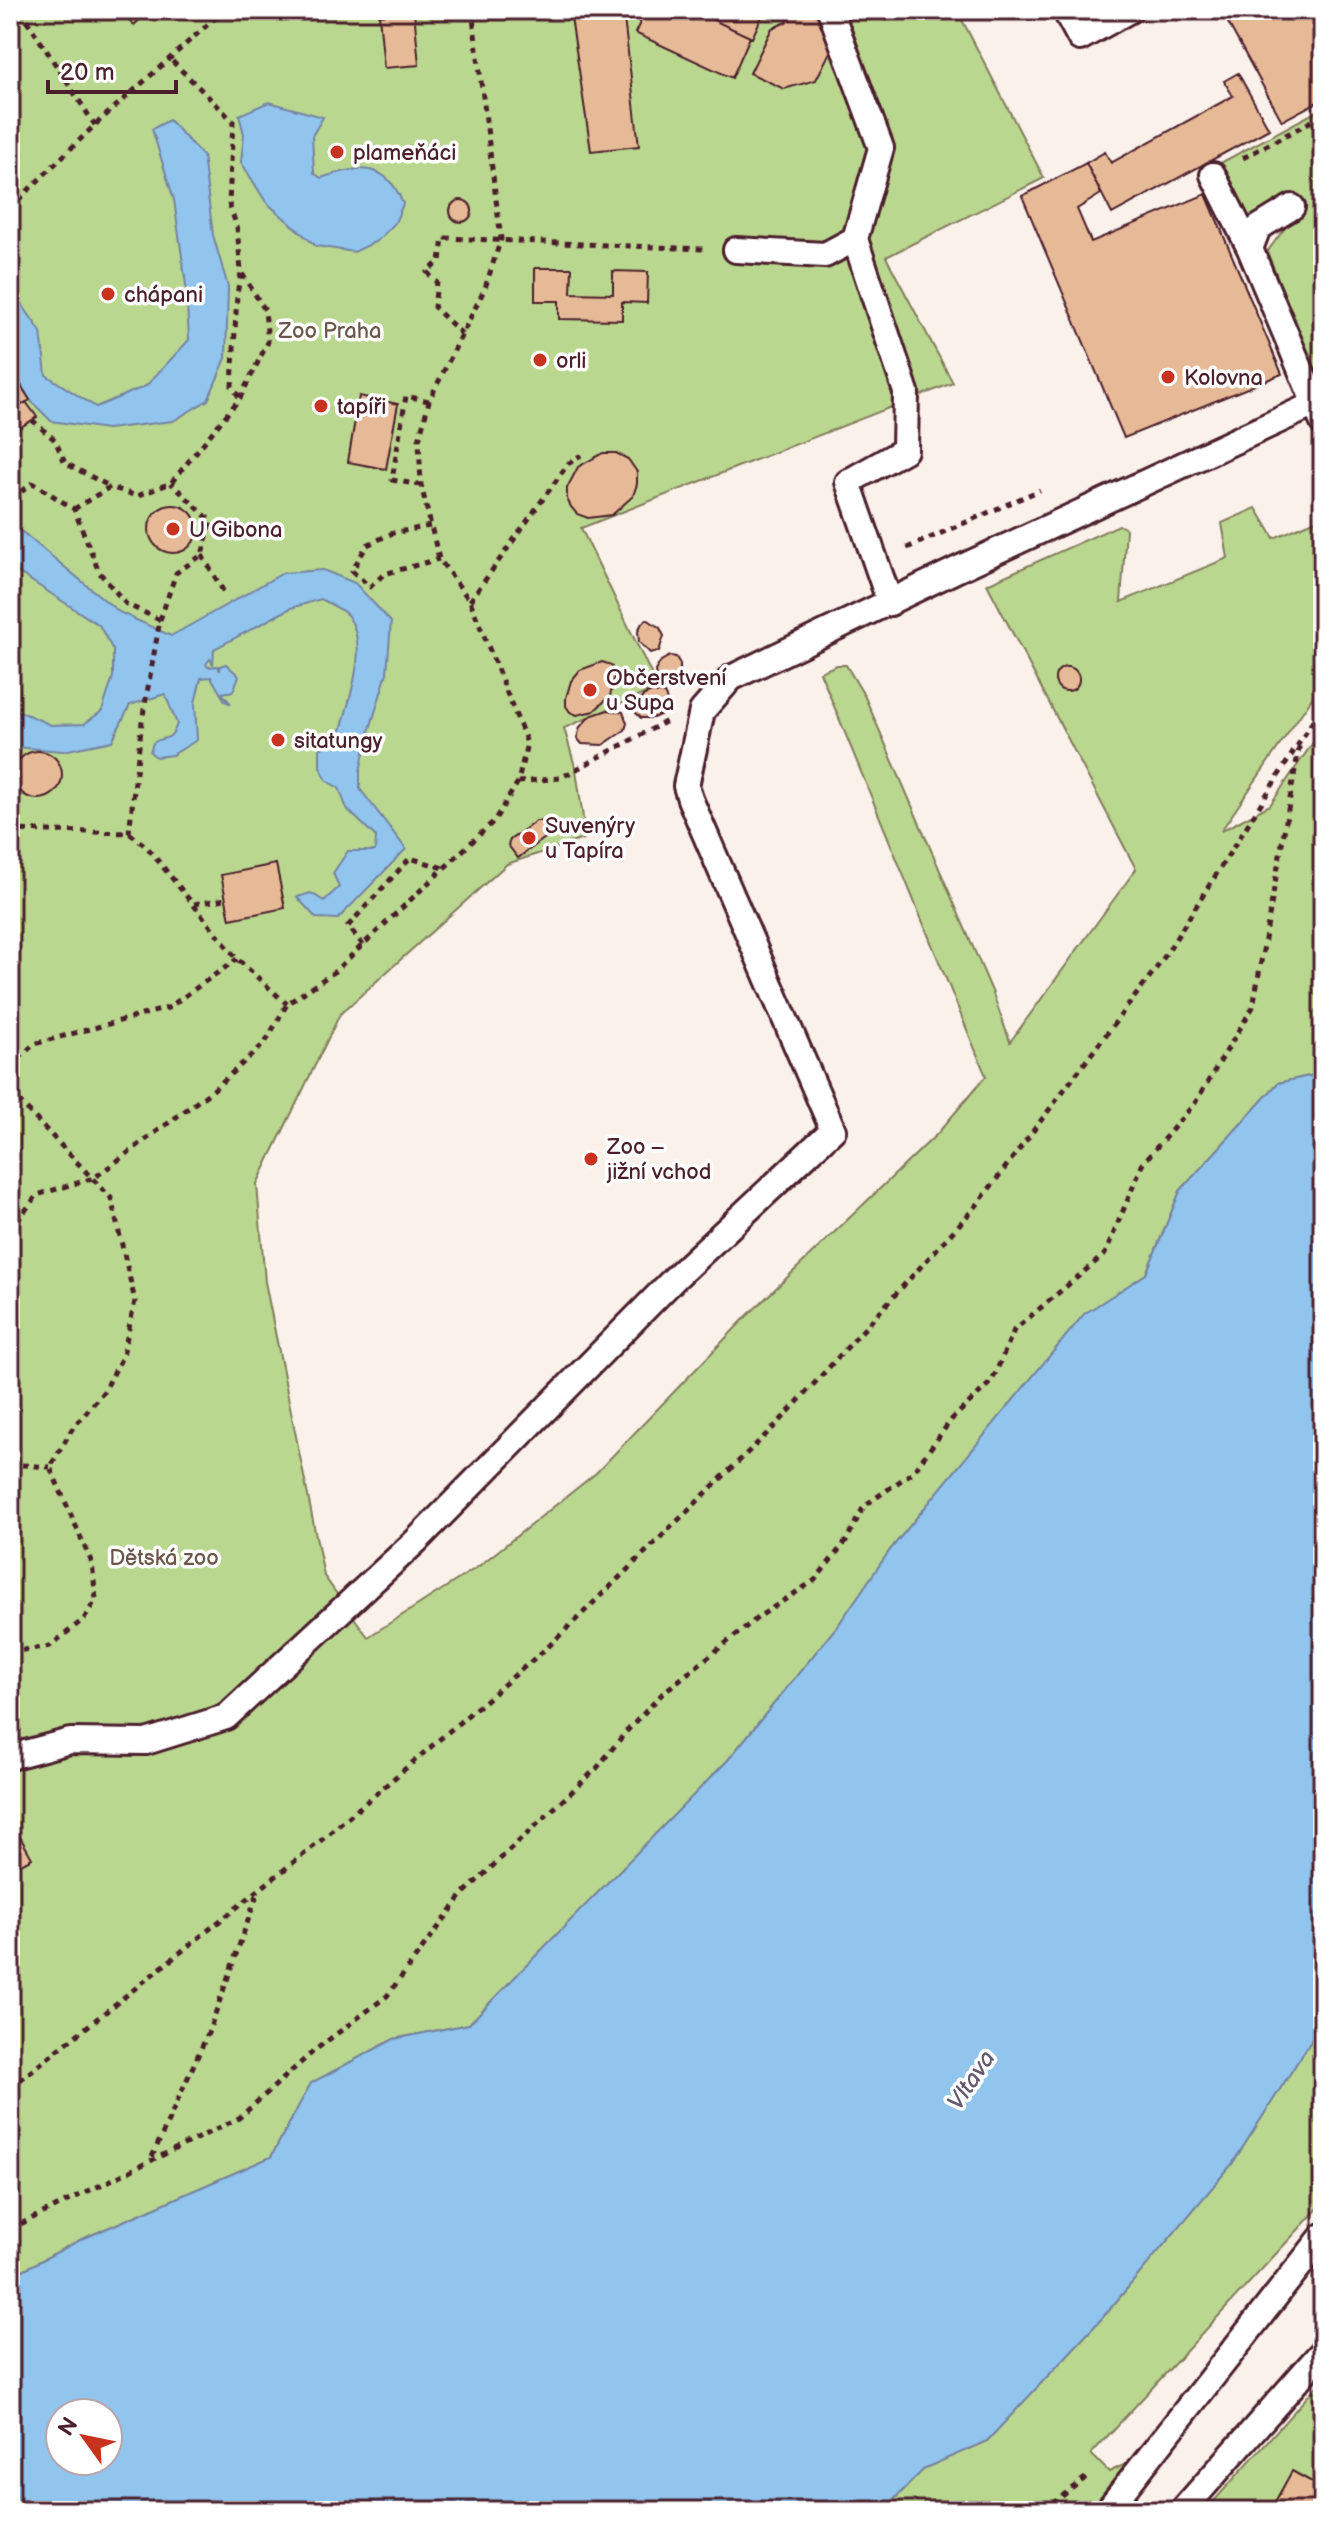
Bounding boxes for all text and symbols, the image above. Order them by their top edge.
scale bar [48,44,176,94]
text: 20 m [60,58,115,87]
place label: plameňáci [353,140,456,167]
marker: plameňáci [328,143,346,161]
place label: chápani [124,282,203,309]
marker: chápani [99,285,117,303]
park label: Zoo Praha [278,318,381,345]
place label: orli [556,348,587,375]
marker: orli [531,351,549,369]
place label: Kolovna [1184,365,1263,392]
marker: Kolovna [1159,368,1177,386]
place label: tapíři [337,394,386,421]
marker: tapíři [312,397,330,415]
place label: U Gibona [189,517,282,544]
marker: U Gibona [164,520,182,538]
place label: Občerstvení u Supa [606,665,727,717]
marker: Občerstvení u Supa [581,681,599,699]
place label: sitatungy [294,728,383,755]
marker: sitatungy [269,731,287,749]
place label: Suvenýry u Tapíra [545,813,635,865]
marker: Suvenýry u Tapíra [520,829,538,847]
place label: Zoo – jižní vchod [606,1134,711,1186]
marker: Zoo – jižní vchod [582,1150,600,1168]
park label: Dětská zoo [109,1545,219,1572]
water label: Vltava [941,2045,1002,2116]
north arrow [44,2397,124,2477]
text: N [53,2413,84,2441]

